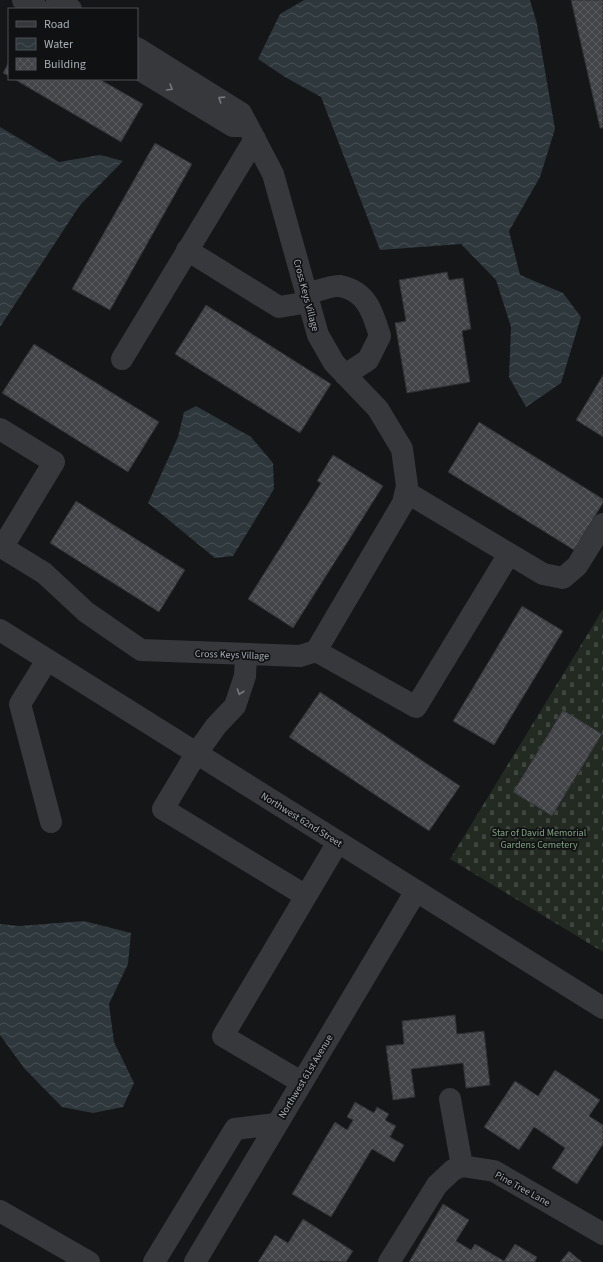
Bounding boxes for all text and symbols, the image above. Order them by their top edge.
legend [8,8,138,80]
text: Road [44,16,70,33]
text: Water [44,36,74,53]
text: Building [44,56,86,73]
one-way arrow [166,84,174,91]
one-way arrow [218,97,225,104]
street label: Cross Keys Village [290,258,322,333]
street label: Cross Keys Village [195,647,269,663]
one-way arrow [236,689,245,696]
street label: Northwest 62nd Street [258,789,345,851]
park label: Star of David Memorial Gardens Cemetery [492,826,587,852]
street label: Northwest 61st Avenue [275,1032,337,1121]
street label: Pine Tree Lane [492,1168,553,1210]

